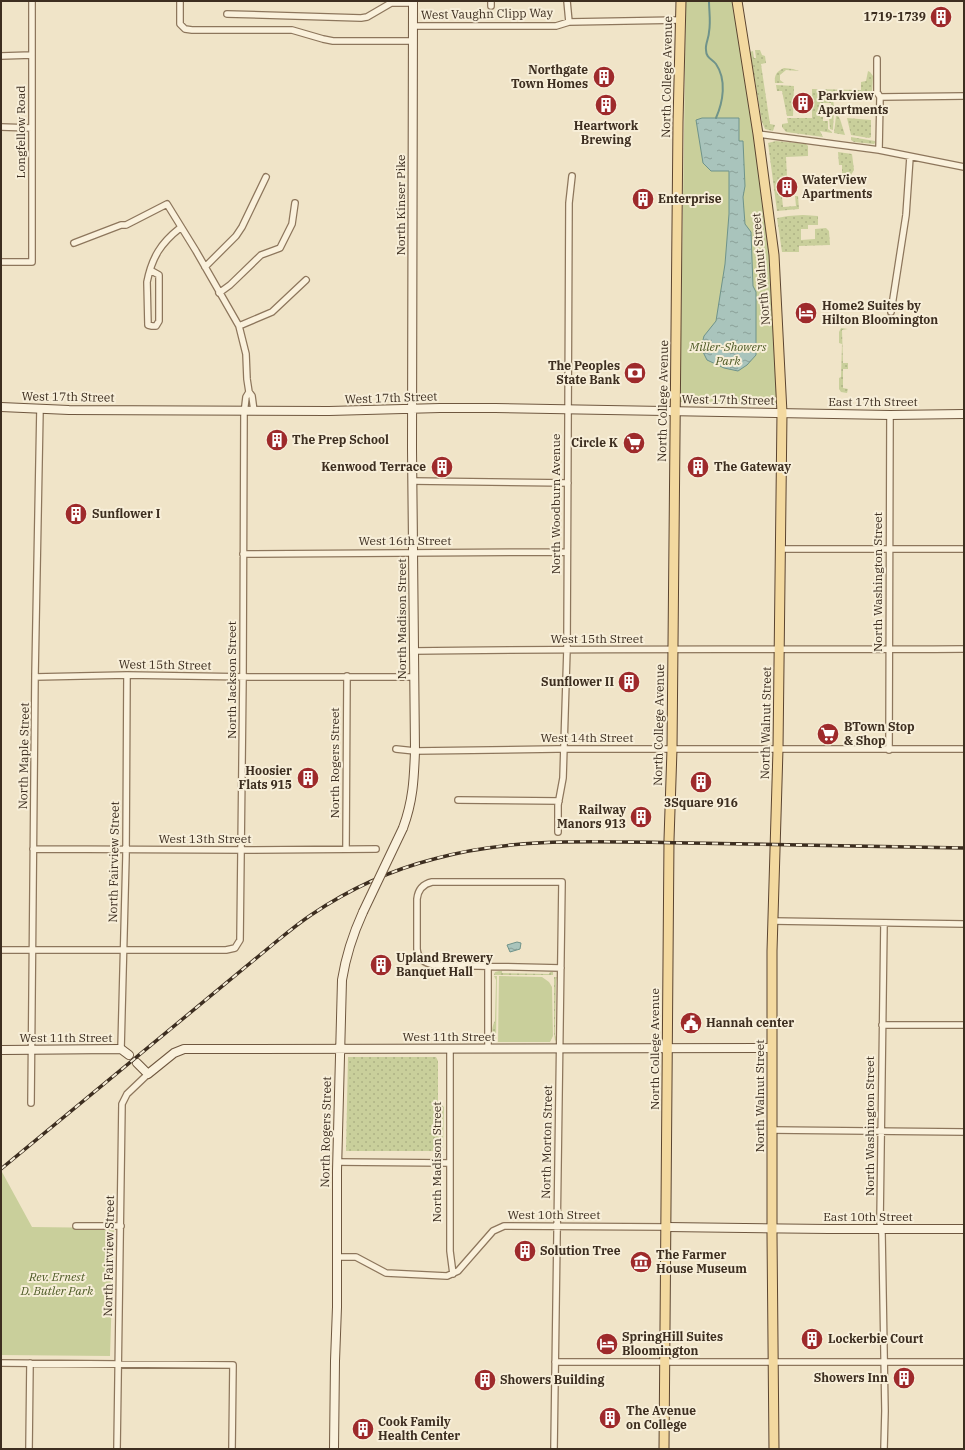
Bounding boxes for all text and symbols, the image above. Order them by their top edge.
building icon: 1719-1739 [928,4,954,30]
street label: West Vaughn Clipp Way [421,5,554,22]
place label: 1719-1739 [864,9,926,24]
street label: North College Avenue [658,16,675,138]
place label: Northgate Town Homes [511,62,588,91]
building icon: Northgate Town Homes [591,64,617,90]
street label: Longfellow Road [13,85,28,179]
place label: Parkview Apartments [818,88,888,117]
building icon: Parkview Apartments [790,90,816,116]
building icon: Heartwork Brewing [593,92,619,118]
place label: Heartwork Brewing [574,118,639,147]
street label: North Kinser Pike [393,155,408,255]
place label: WaterView Apartments [802,172,872,201]
building icon: WaterView Apartments [774,174,800,200]
building icon: Enterprise [630,186,656,212]
place label: Enterprise [658,191,722,206]
street label: North Walnut Street [748,212,773,326]
place label: Home2 Suites by Hilton Bloomington [822,298,938,327]
hotel icon: Home2 Suites by Hilton Bloomington [793,300,819,326]
park label: Miller-Showers Park [689,339,767,368]
street label: North College Avenue [654,340,671,462]
place label: The Peoples State Bank [548,358,621,387]
bank icon: The Peoples State Bank [622,360,648,386]
street label: West 17th Street [21,388,115,405]
street label: West 17th Street [344,388,438,407]
street label: West 17th Street [681,391,775,408]
street label: East 17th Street [828,394,918,409]
building icon: The Prep School [264,427,290,453]
supermarket icon: Circle K [621,430,647,456]
place label: The Prep School [292,432,389,447]
street label: North Woodburn Avenue [548,434,563,574]
place label: Circle K [571,435,619,450]
building icon: Kenwood Terrace [429,454,455,480]
building icon: The Gateway [685,454,711,480]
place label: Kenwood Terrace [321,459,426,474]
place label: The Gateway [714,459,791,474]
building icon: Sunflower I [63,501,89,527]
place label: Sunflower I [92,506,161,521]
street label: North Washington Street [870,512,885,652]
street label: West 16th Street [359,533,451,548]
street label: North Madison Street [394,559,409,679]
street label: North Jackson Street [224,621,239,739]
street label: West 15th Street [551,631,643,646]
street label: West 15th Street [118,656,212,673]
street label: North College Avenue [650,664,667,786]
street label: North Walnut Street [757,666,774,780]
building icon: Sunflower II [616,669,642,695]
place label: Sunflower II [541,674,614,689]
street label: North Maple Street [15,702,32,810]
street label: North Rogers Street [327,707,342,819]
place label: BTown Stop & Shop [844,719,915,748]
supermarket icon: BTown Stop & Shop [815,721,841,747]
street label: West 14th Street [541,730,633,745]
place label: Hoosier Flats 915 [239,763,292,792]
building icon: Hoosier Flats 915 [295,765,321,791]
building icon: 3Square 916 [688,769,714,795]
place label: 3Square 916 [664,795,738,810]
street label: North Fairview Street [105,801,122,923]
place label: Railway Manors 913 [557,802,626,831]
building icon: Railway Manors 913 [628,804,654,830]
street label: West 13th Street [159,831,251,846]
place label: Upland Brewery Banquet Hall [396,950,493,979]
building icon: Upland Brewery Banquet Hall [368,952,394,978]
street label: North College Avenue [647,988,662,1110]
public building icon: Hannah center [678,1010,704,1036]
place label: Hannah center [706,1015,794,1030]
street label: West 11th Street [403,1029,495,1044]
street label: West 11th Street [20,1030,112,1045]
street label: North Walnut Street [752,1040,767,1152]
street label: North Washington Street [862,1056,877,1196]
street label: North Rogers Street [317,1076,334,1188]
street label: North Morton Street [538,1085,555,1199]
street label: North Madison Street [429,1102,444,1222]
street label: North Fairview Street [100,1195,117,1317]
street label: West 10th Street [508,1207,600,1222]
street label: East 10th Street [823,1209,913,1224]
building icon: Solution Tree [512,1238,538,1264]
place label: Solution Tree [540,1243,621,1258]
place label: The Farmer House Museum [656,1247,747,1276]
museum icon: The Farmer House Museum [628,1249,654,1275]
park label: Rev. Ernest D. Butler Park [20,1269,94,1298]
building icon: Lockerbie Court [799,1326,825,1352]
place label: SpringHill Suites Bloomington [622,1329,723,1358]
hotel icon: SpringHill Suites Bloomington [594,1331,620,1357]
place label: Lockerbie Court [828,1331,924,1346]
building icon: Showers Inn [891,1365,917,1391]
building icon: Showers Building [472,1367,498,1393]
place label: Showers Inn [814,1370,888,1385]
place label: Showers Building [500,1372,604,1387]
place label: The Avenue on College [626,1403,696,1432]
building icon: The Avenue on College [597,1405,623,1431]
place label: Cook Family Health Center [378,1414,460,1443]
building icon: Cook Family Health Center [350,1416,376,1442]

